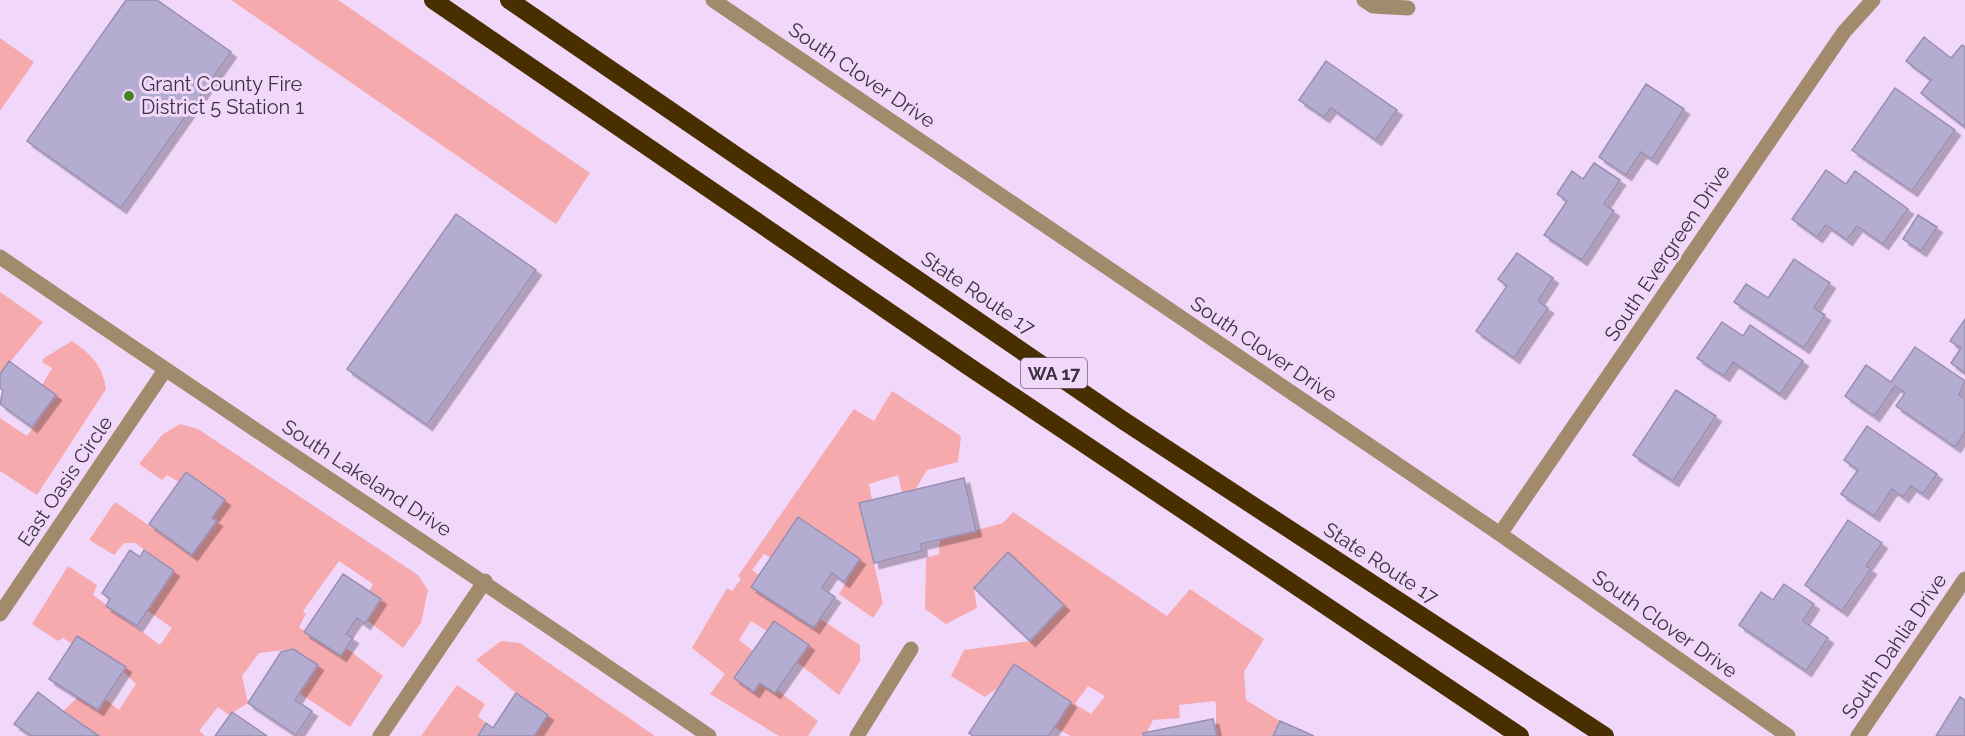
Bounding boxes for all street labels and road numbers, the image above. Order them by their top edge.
street label: South Clover Drive [784,17,940,133]
street label: South Evergreen Drive [1599,160,1735,346]
street label: State Route 17 [917,246,1040,340]
street label: South Clover Drive [1186,291,1342,407]
road number: WA 17 [1021,358,1087,388]
street label: East Oasis Circle [13,411,118,551]
street label: South Lakeland Drive [278,414,456,542]
street label: State Route 17 [1319,517,1443,609]
street label: South Clover Drive [1588,565,1742,683]
street label: South Dahlia Drive [1837,569,1952,723]

